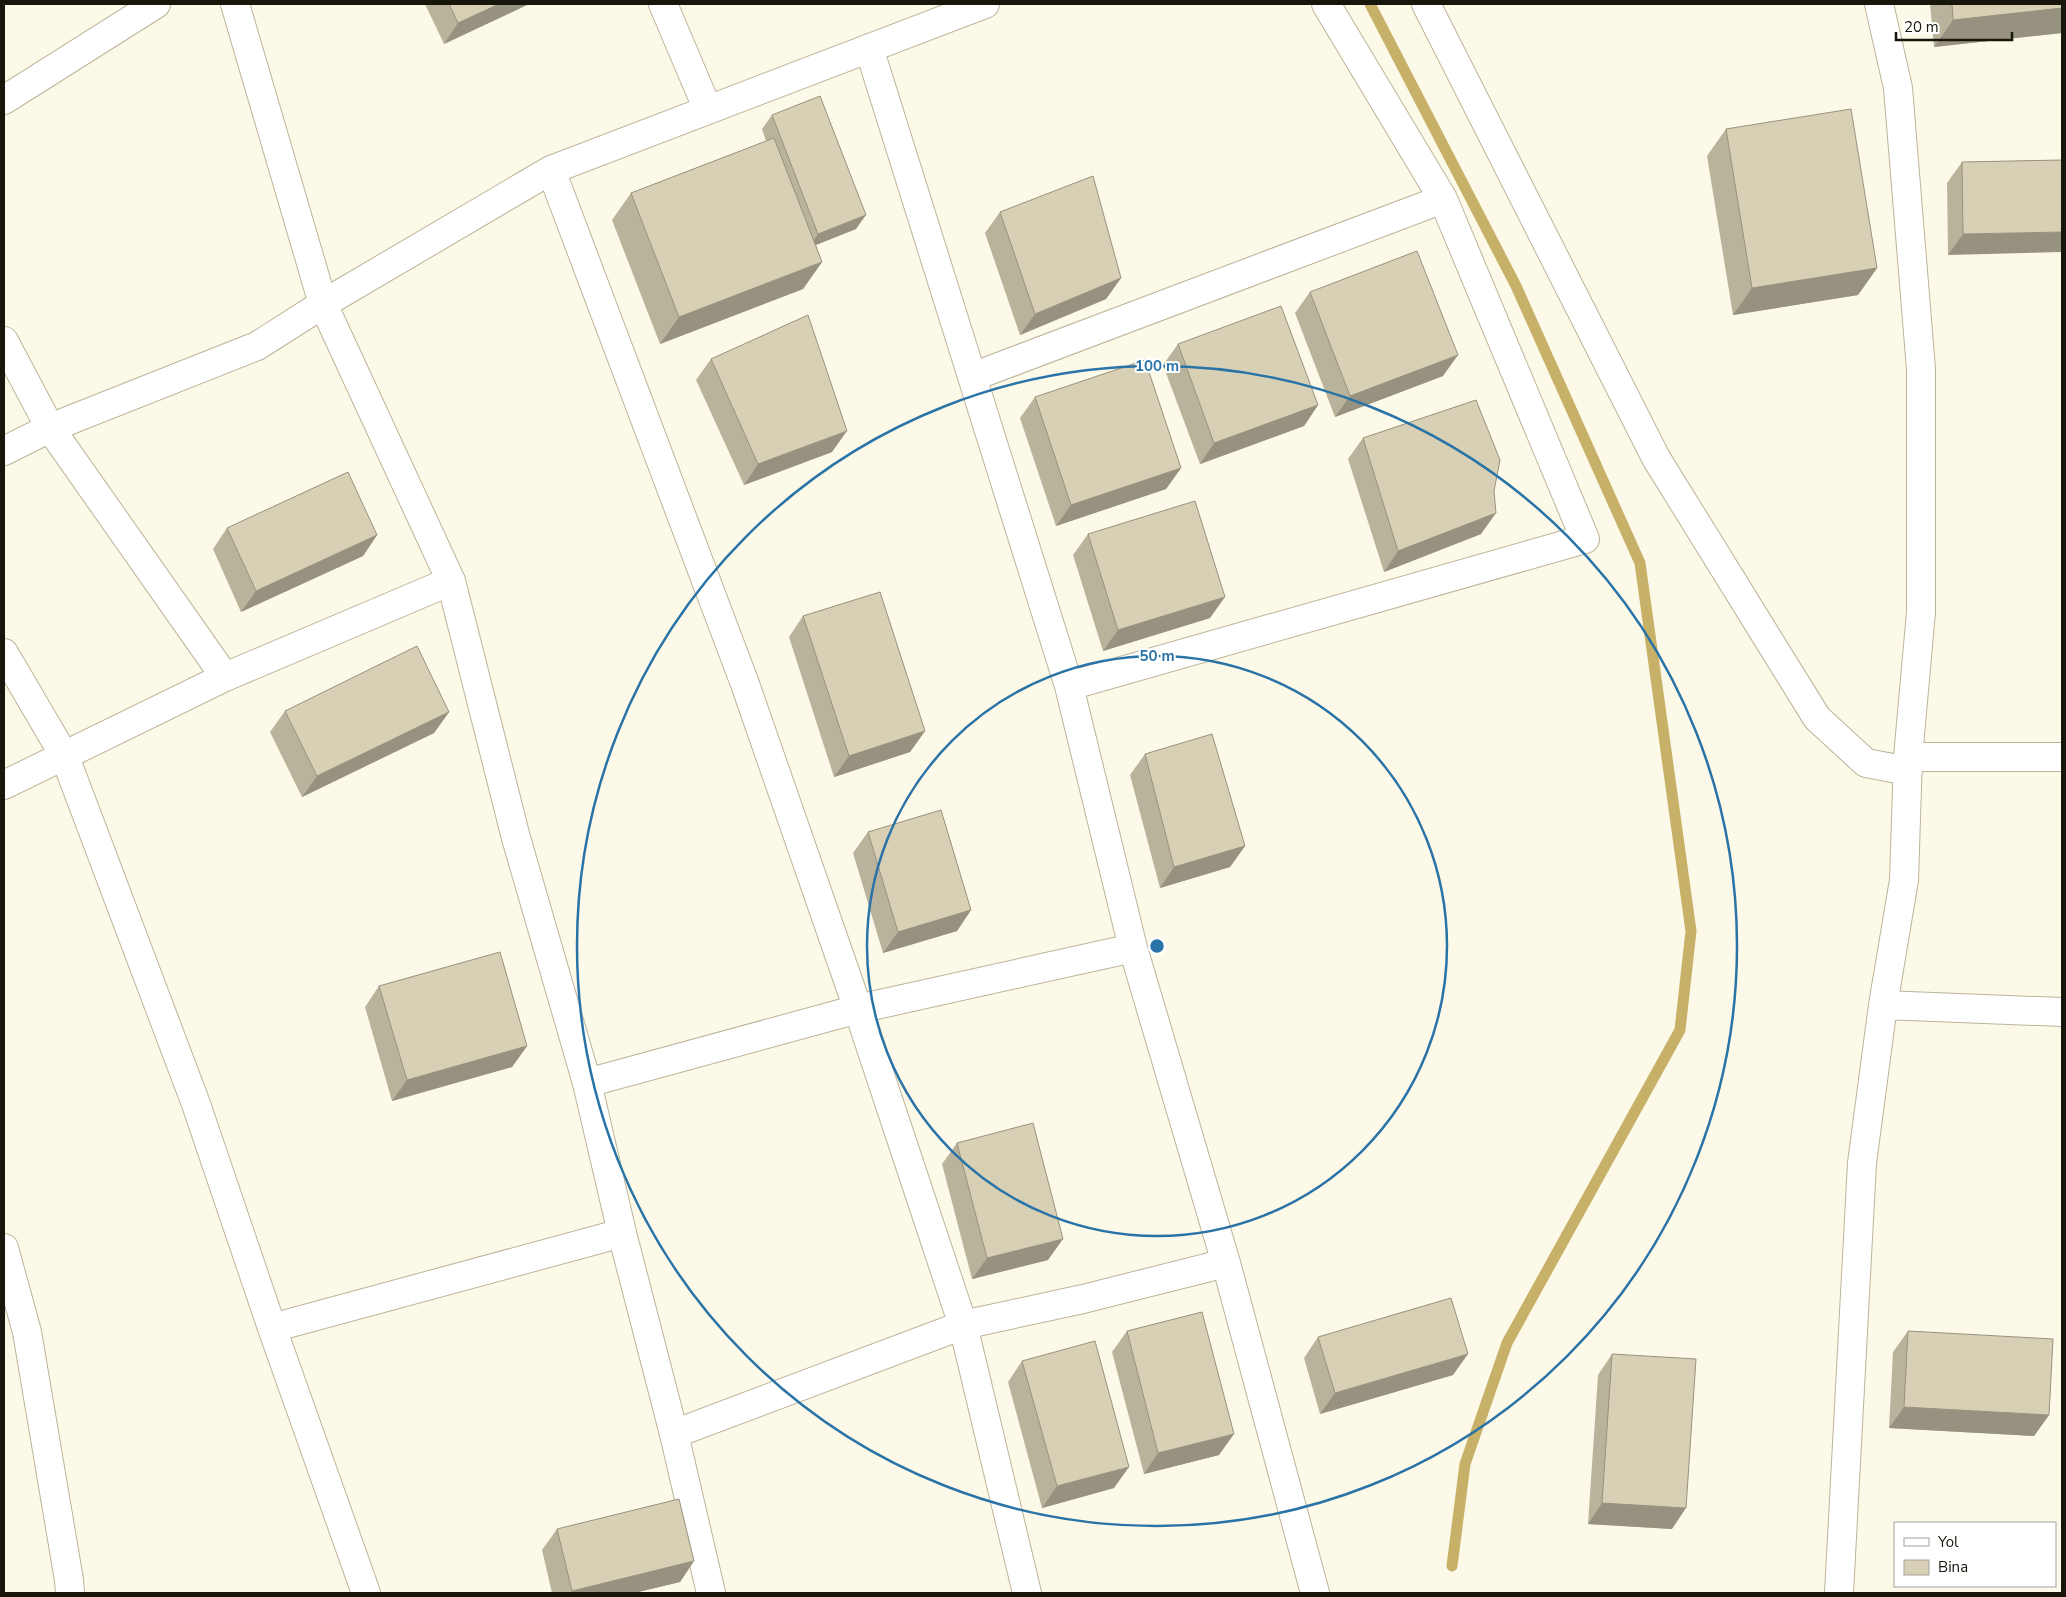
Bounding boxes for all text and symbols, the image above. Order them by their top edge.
scale bar [1896,10,2012,42]
text: 20 m [1904,17,1939,37]
text: 100 m [1135,356,1179,376]
text: 50 m [1139,646,1175,666]
centre of rings [1148,937,1166,955]
legend [1894,1522,2056,1587]
text: Yol [1937,1532,1959,1552]
text: Bina [1938,1557,1968,1577]

